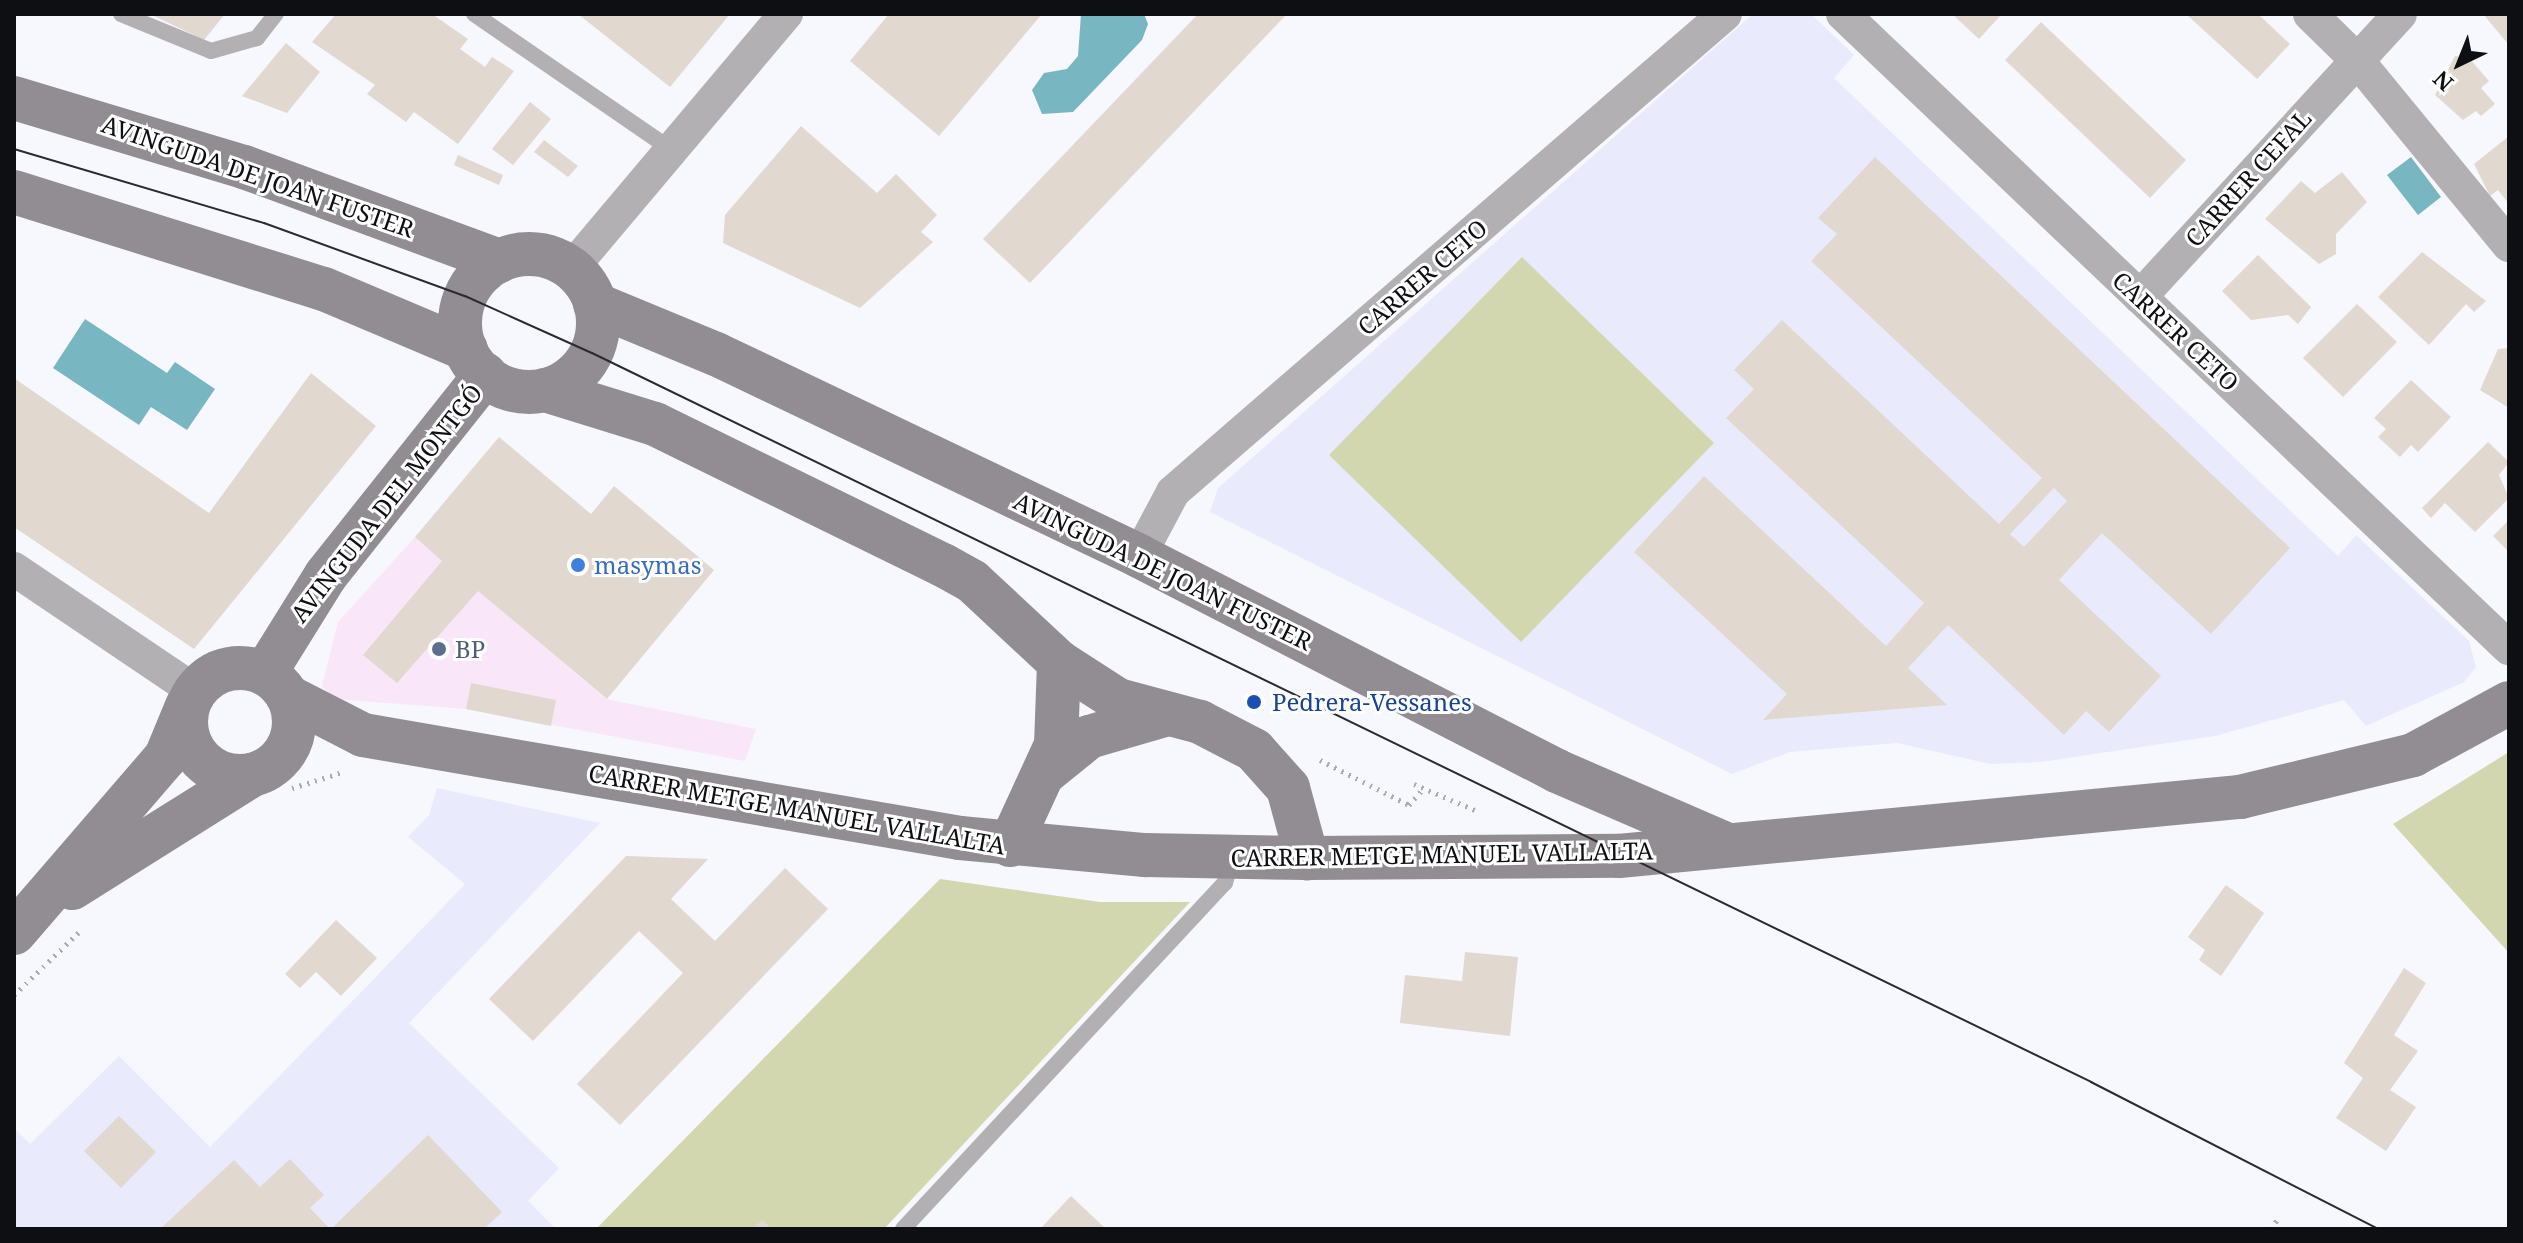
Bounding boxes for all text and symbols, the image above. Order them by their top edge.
north arrow [2419,24,2499,104]
text: N [2426,65,2459,98]
street label: CARRER CEFAL [2179,104,2317,252]
street label: AVINGUDA DE JOAN FUSTER [98,109,418,243]
street label: CARRER CETO [1351,213,1493,341]
street label: CARRER CETO [2107,265,2245,397]
street label: AVINGUDA DEL MONTGÓ [284,378,488,628]
street label: AVINGUDA DE JOAN FUSTER [1009,486,1317,656]
place label: masymas [594,551,702,579]
marker: masymas [569,556,587,574]
place label: BP [455,635,485,663]
marker: BP [430,640,448,658]
place label: Pedrera-Vessanes [1272,688,1472,716]
marker: Pedrera-Vessanes [1243,691,1265,713]
street label: CARRER METGE MANUEL VALLALTA [586,758,1008,860]
street label: CARRER METGE MANUEL VALLALTA [1230,836,1654,872]

